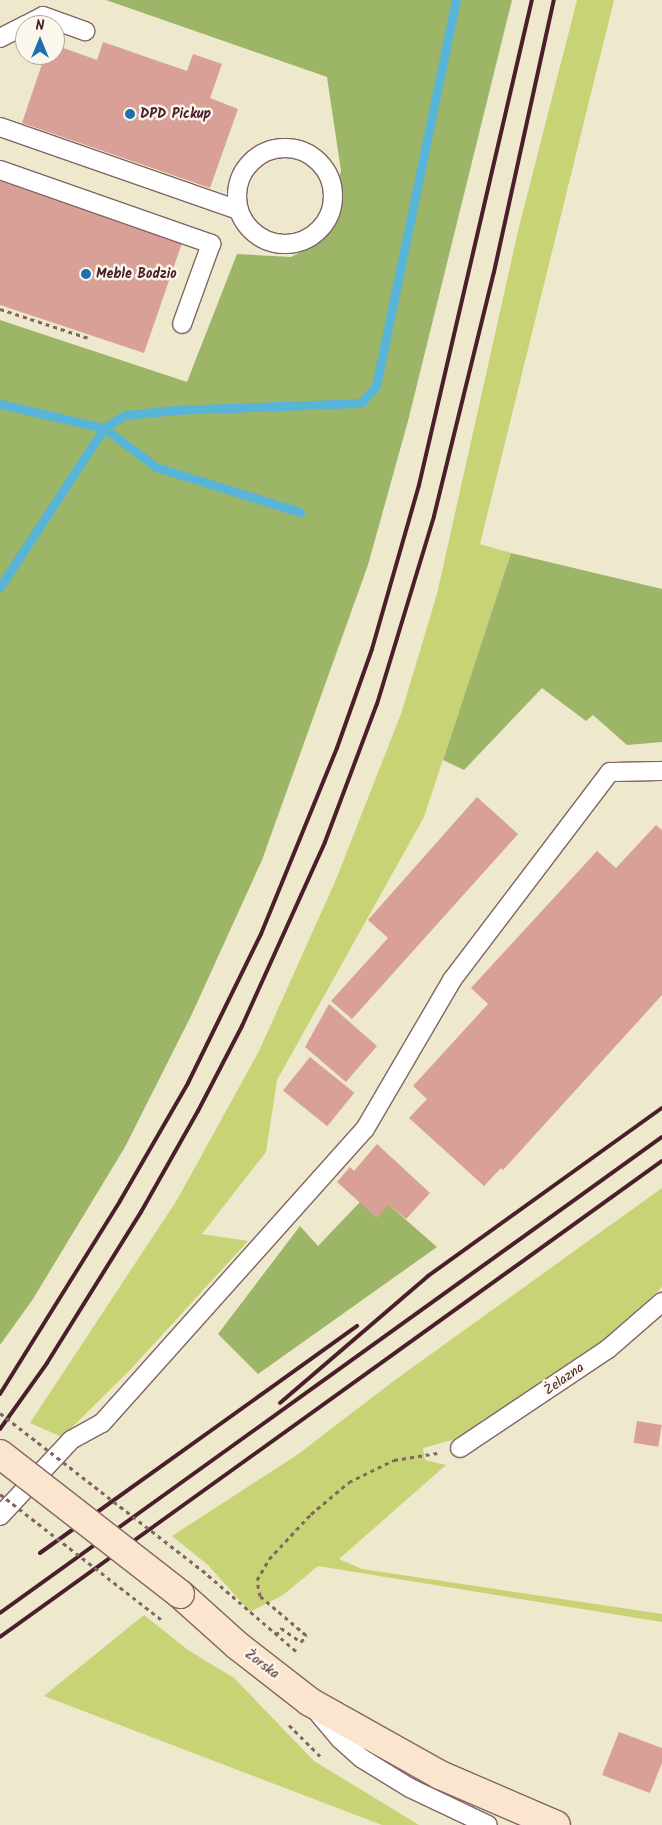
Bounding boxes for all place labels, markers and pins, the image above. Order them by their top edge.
place label: DPD Pickup [140,106,211,122]
marker: DPD Pickup [124,108,136,120]
place label: Meble Bodzio [96,266,177,282]
marker: Meble Bodzio [80,268,92,280]

